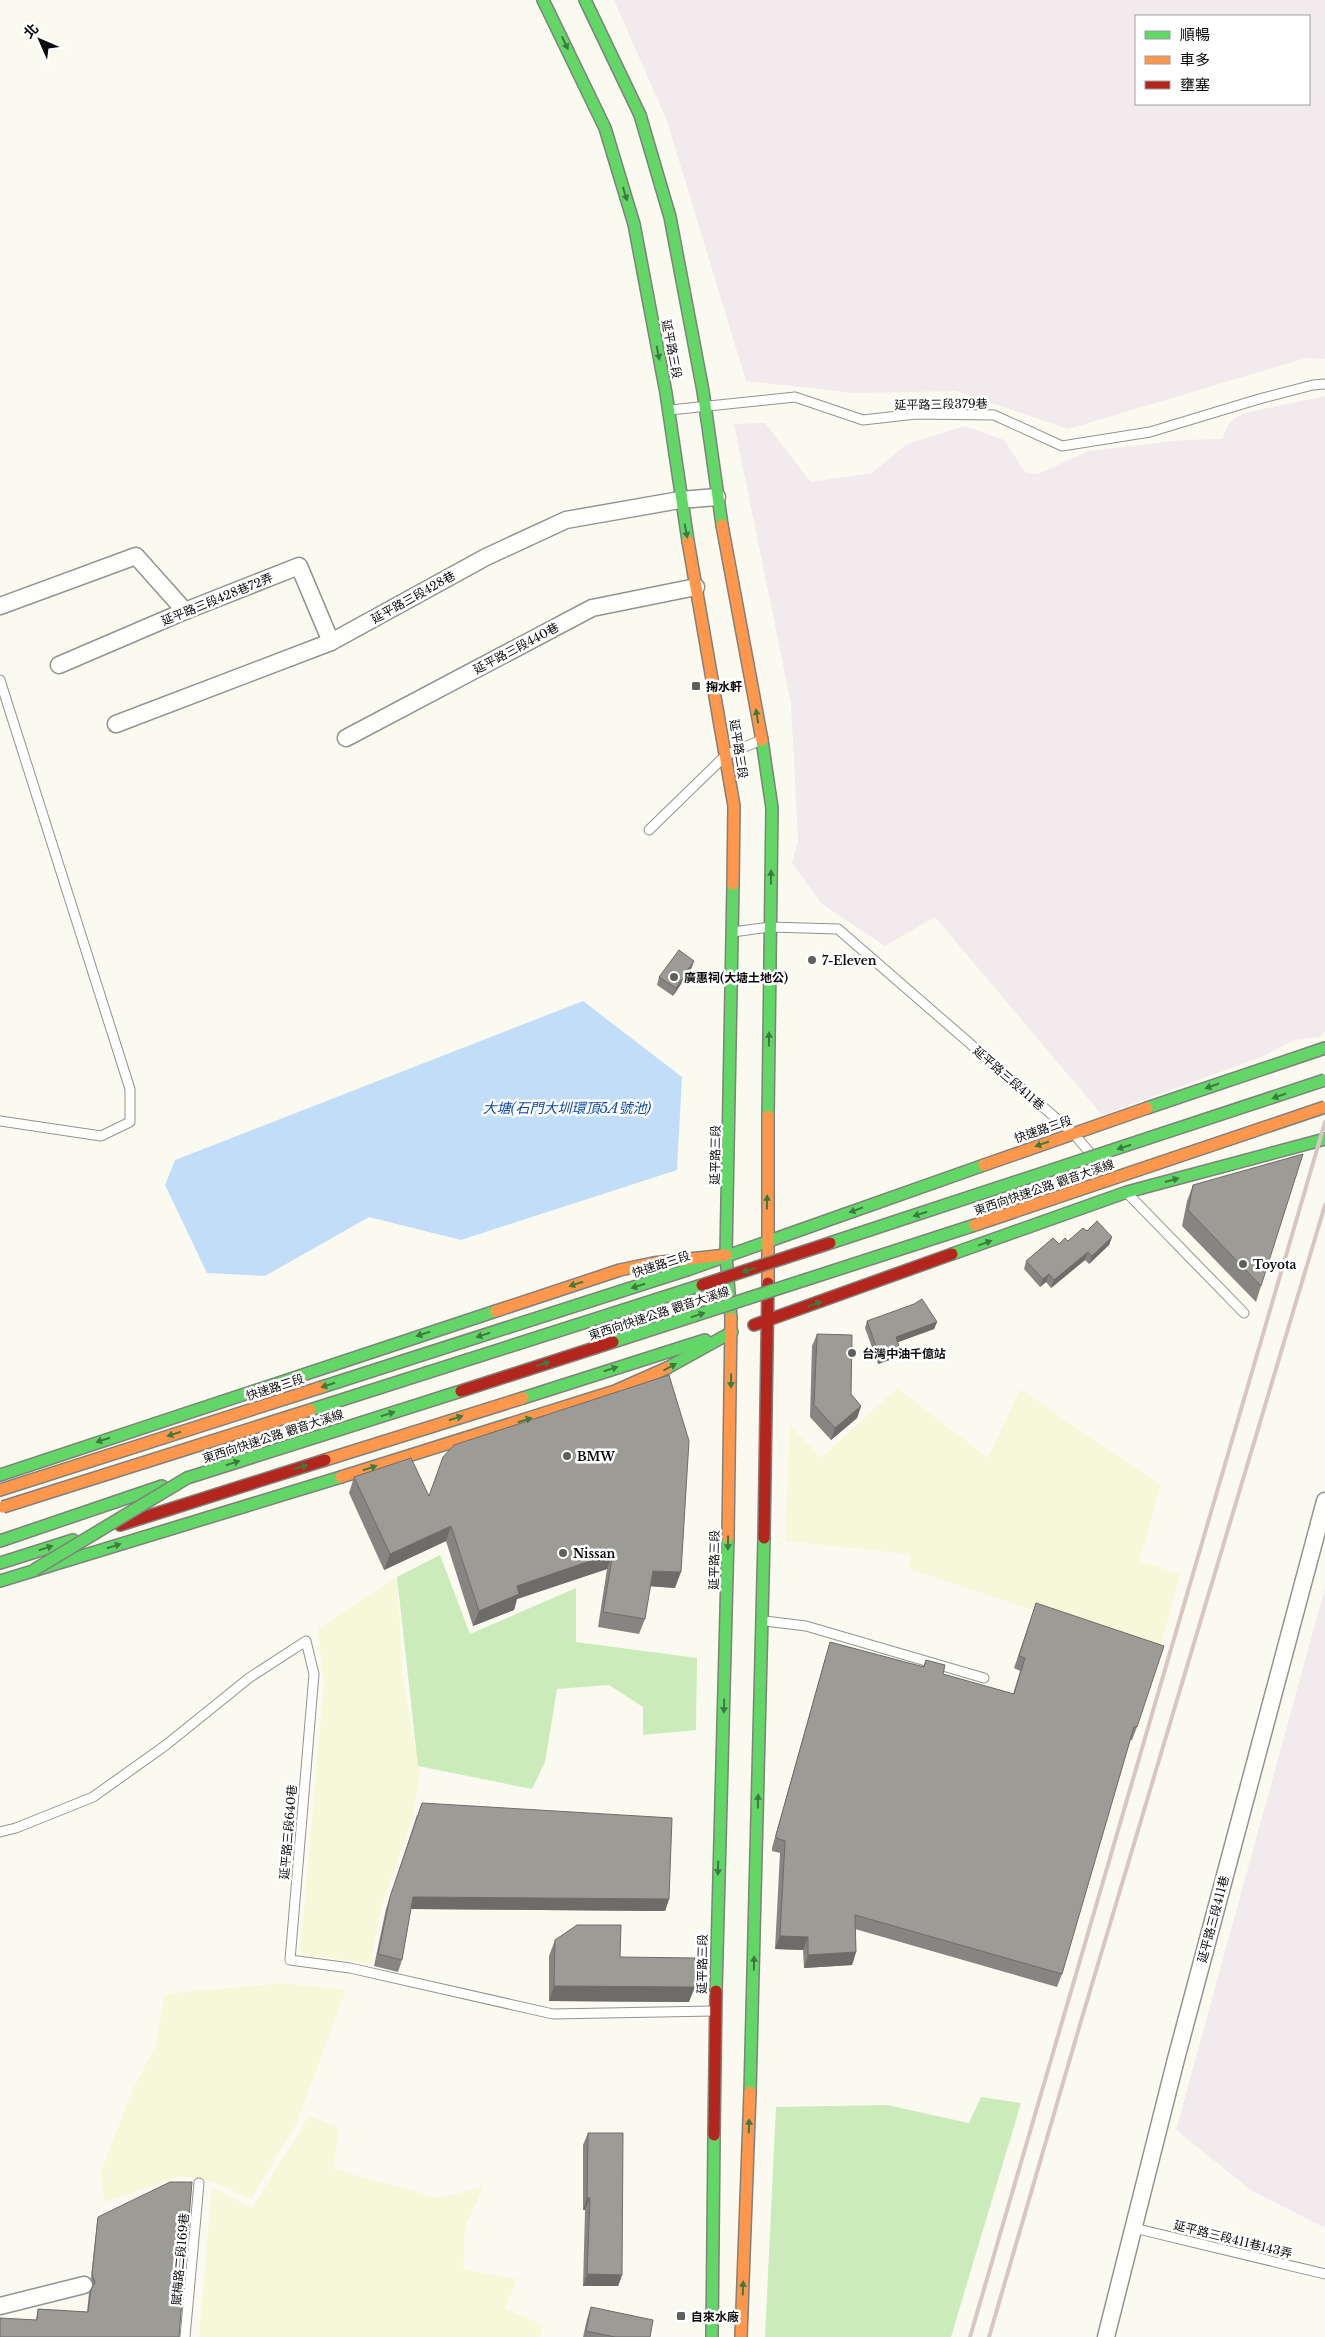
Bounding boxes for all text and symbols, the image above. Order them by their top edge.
north arrow [15,15,65,65]
legend [1135,15,1310,105]
text: 北 [19,19,42,42]
text: 順暢 [1180,25,1210,44]
one-way arrow [562,36,570,50]
text: 車多 [1180,50,1210,69]
text: 壅塞 [1180,75,1210,94]
one-way arrow [621,187,629,202]
street label: 延平路三段 [659,318,685,380]
one-way arrow [655,345,663,361]
street label: 延平路三段379巷 [894,396,988,412]
one-way arrow [682,523,690,539]
street label: 延平路三段428巷 [368,568,458,626]
street label: 延平路三段428巷72弄 [159,570,275,628]
street label: 延平路三段440巷 [471,619,561,677]
place label: 掬水軒 [706,679,742,694]
marker: 掬水軒 [690,680,702,692]
one-way arrow [753,707,761,723]
street label: 延平路三段 [727,718,751,780]
one-way arrow [767,869,775,885]
place label: 7-Eleven [822,953,877,968]
marker: 7-Eleven [806,954,818,966]
place label: 廣惠祠(大塘土地公) [684,970,788,985]
marker: 廣惠祠(大塘土地公) [668,971,680,983]
one-way arrow [765,1031,773,1047]
street label: 延平路三段411巷 [970,1043,1048,1113]
one-way arrow [1205,1083,1220,1090]
one-way arrow [1271,1092,1286,1100]
water label: 大塘(石門大圳環頂5A號池) [483,1099,652,1117]
street label: 快速路三段 [1012,1112,1074,1146]
street label: 延平路三段 [707,1125,723,1185]
one-way arrow [1034,1140,1049,1148]
one-way arrow [1117,1144,1132,1151]
street label: 東西向快速公路 觀音大溪線 [972,1156,1116,1218]
one-way arrow [1164,1176,1179,1184]
one-way arrow [764,1194,772,1210]
one-way arrow [848,1206,863,1214]
one-way arrow [912,1210,927,1218]
one-way arrow [977,1239,992,1246]
street label: 快速路三段 [630,1248,692,1280]
place label: Toyota [1253,1257,1297,1272]
marker: Toyota [1237,1258,1249,1270]
one-way arrow [741,1266,756,1274]
one-way arrow [568,1280,583,1288]
one-way arrow [630,1282,645,1290]
street label: 東西向快速公路 觀音大溪線 [587,1283,731,1343]
one-way arrow [808,1300,823,1308]
one-way arrow [690,1311,705,1318]
one-way arrow [416,1330,431,1338]
one-way arrow [476,1332,491,1339]
place label: 台灣中油千億站 [862,1346,946,1361]
marker: 台灣中油千億站 [846,1347,858,1359]
one-way arrow [535,1360,550,1368]
one-way arrow [662,1363,677,1371]
one-way arrow [604,1365,619,1373]
street label: 快速路三段 [244,1371,306,1403]
one-way arrow [727,1373,735,1389]
one-way arrow [321,1381,336,1389]
street label: 東西向快速公路 觀音大溪線 [201,1406,345,1466]
one-way arrow [381,1409,396,1417]
one-way arrow [449,1414,464,1422]
one-way arrow [517,1415,532,1423]
one-way arrow [166,1431,181,1438]
one-way arrow [96,1437,111,1445]
place label: BMW [577,1449,615,1464]
marker: BMW [561,1450,573,1462]
one-way arrow [226,1459,241,1467]
one-way arrow [294,1463,309,1471]
one-way arrow [362,1464,377,1472]
street label: 延平路三段 [706,1530,722,1590]
one-way arrow [724,1535,732,1551]
one-way arrow [106,1541,121,1549]
one-way arrow [39,1544,54,1552]
place label: Nissan [573,1546,616,1561]
marker: Nissan [557,1547,569,1559]
one-way arrow [720,1698,728,1714]
street label: 延平路三段640巷 [276,1784,300,1880]
one-way arrow [754,1793,762,1809]
one-way arrow [714,1860,722,1876]
street label: 延平路三段411巷 [1194,1874,1232,1964]
street label: 延平路三段 [694,1934,710,1994]
one-way arrow [750,1955,758,1971]
one-way arrow [745,2118,753,2134]
street label: 賦梅路二段169巷 [168,2212,192,2306]
street label: 延平路三段411巷143弄 [1172,2217,1294,2261]
one-way arrow [739,2280,747,2296]
place label: 自來水廠 [691,2309,739,2324]
marker: 自來水廠 [675,2310,687,2322]

